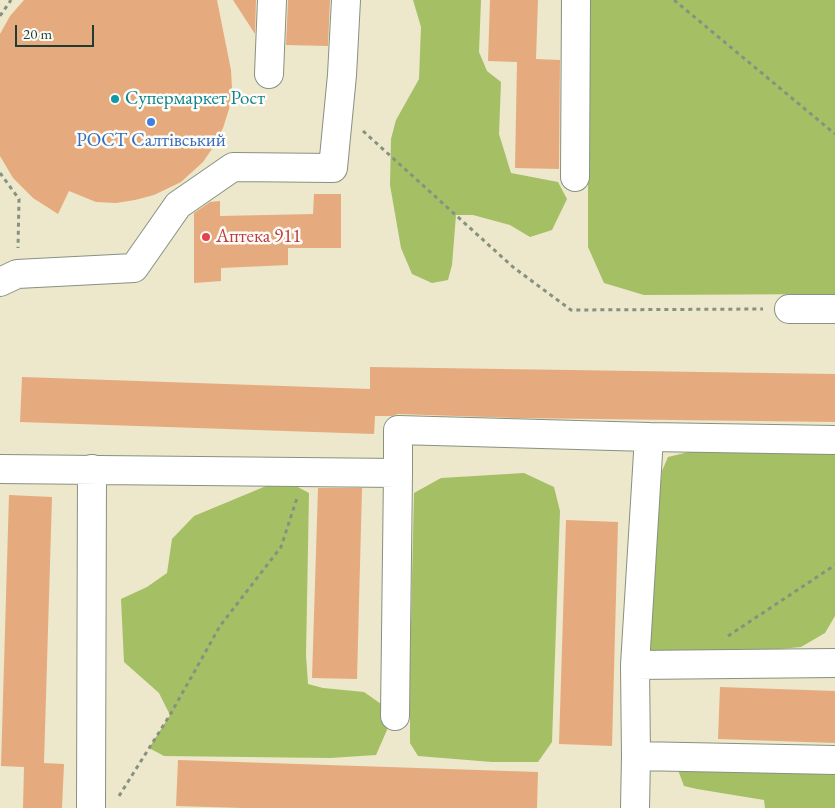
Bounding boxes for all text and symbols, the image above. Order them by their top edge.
scale bar [18,15,96,47]
text: 20 m [23,24,52,43]
place label: Супермаркет Рост [125,88,265,110]
marker: Супермаркет Рост [109,93,121,105]
marker: РОСТ Салтівський [145,116,157,128]
place label: РОСТ Салтівський [76,130,226,152]
place label: Аптека 911 [216,226,301,248]
marker: Аптека 911 [200,231,212,243]

